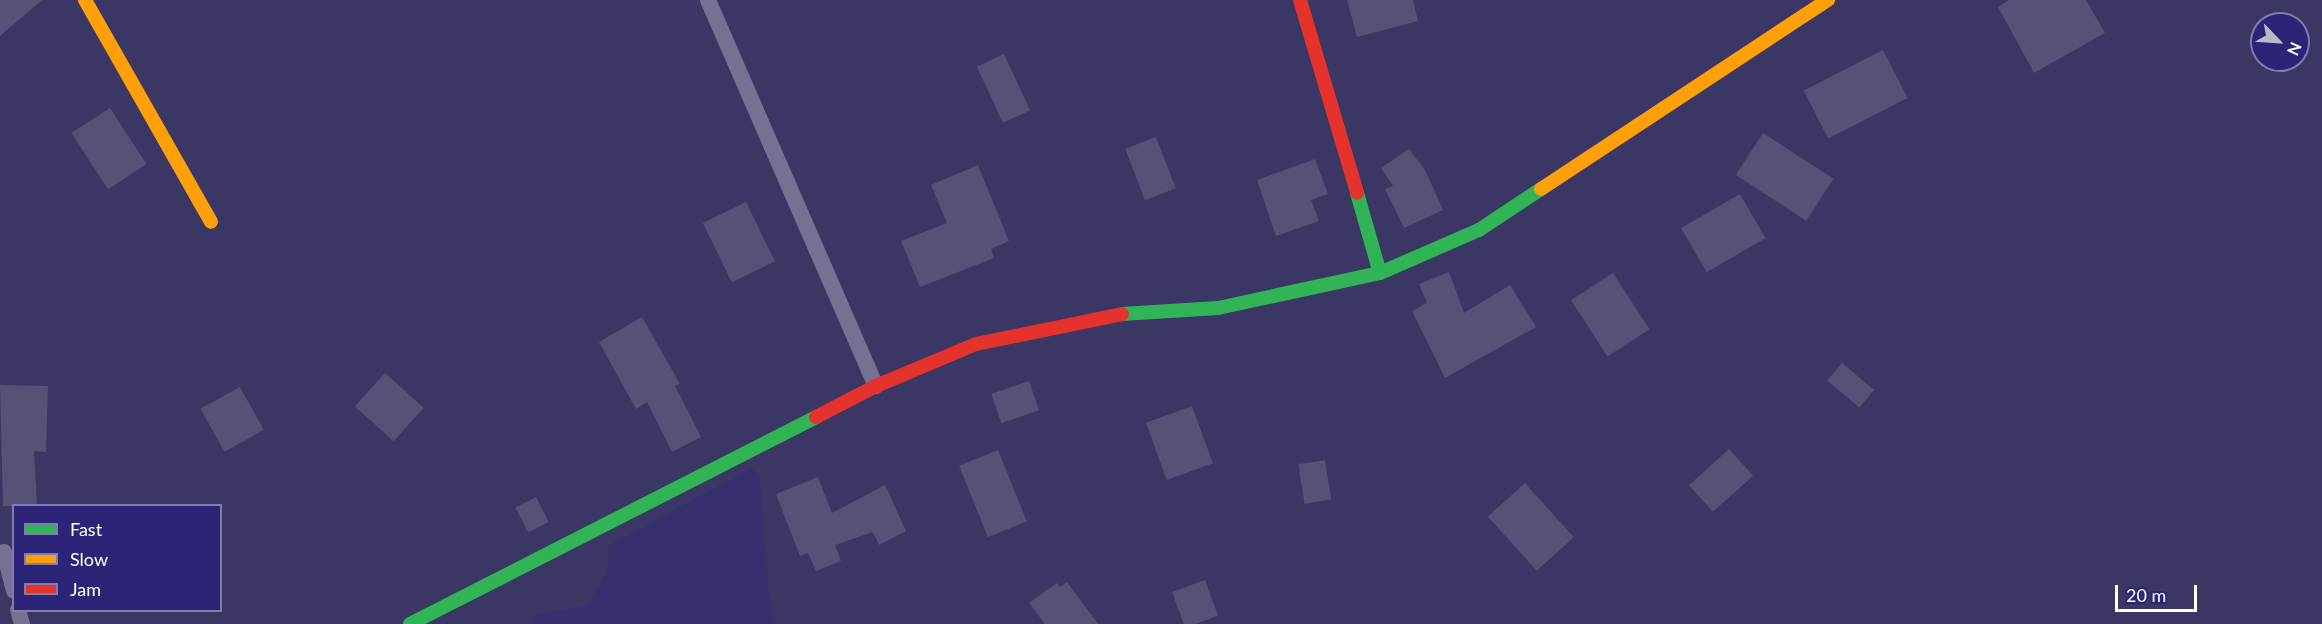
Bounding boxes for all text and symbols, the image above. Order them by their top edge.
north arrow [2250,12,2310,72]
text: N [2284,39,2306,59]
legend [12,504,222,612]
text: Fast [70,518,102,540]
text: Slow [70,548,108,570]
scale bar [2118,573,2200,611]
text: Jam [70,578,101,600]
text: 20 m [2126,584,2166,606]

